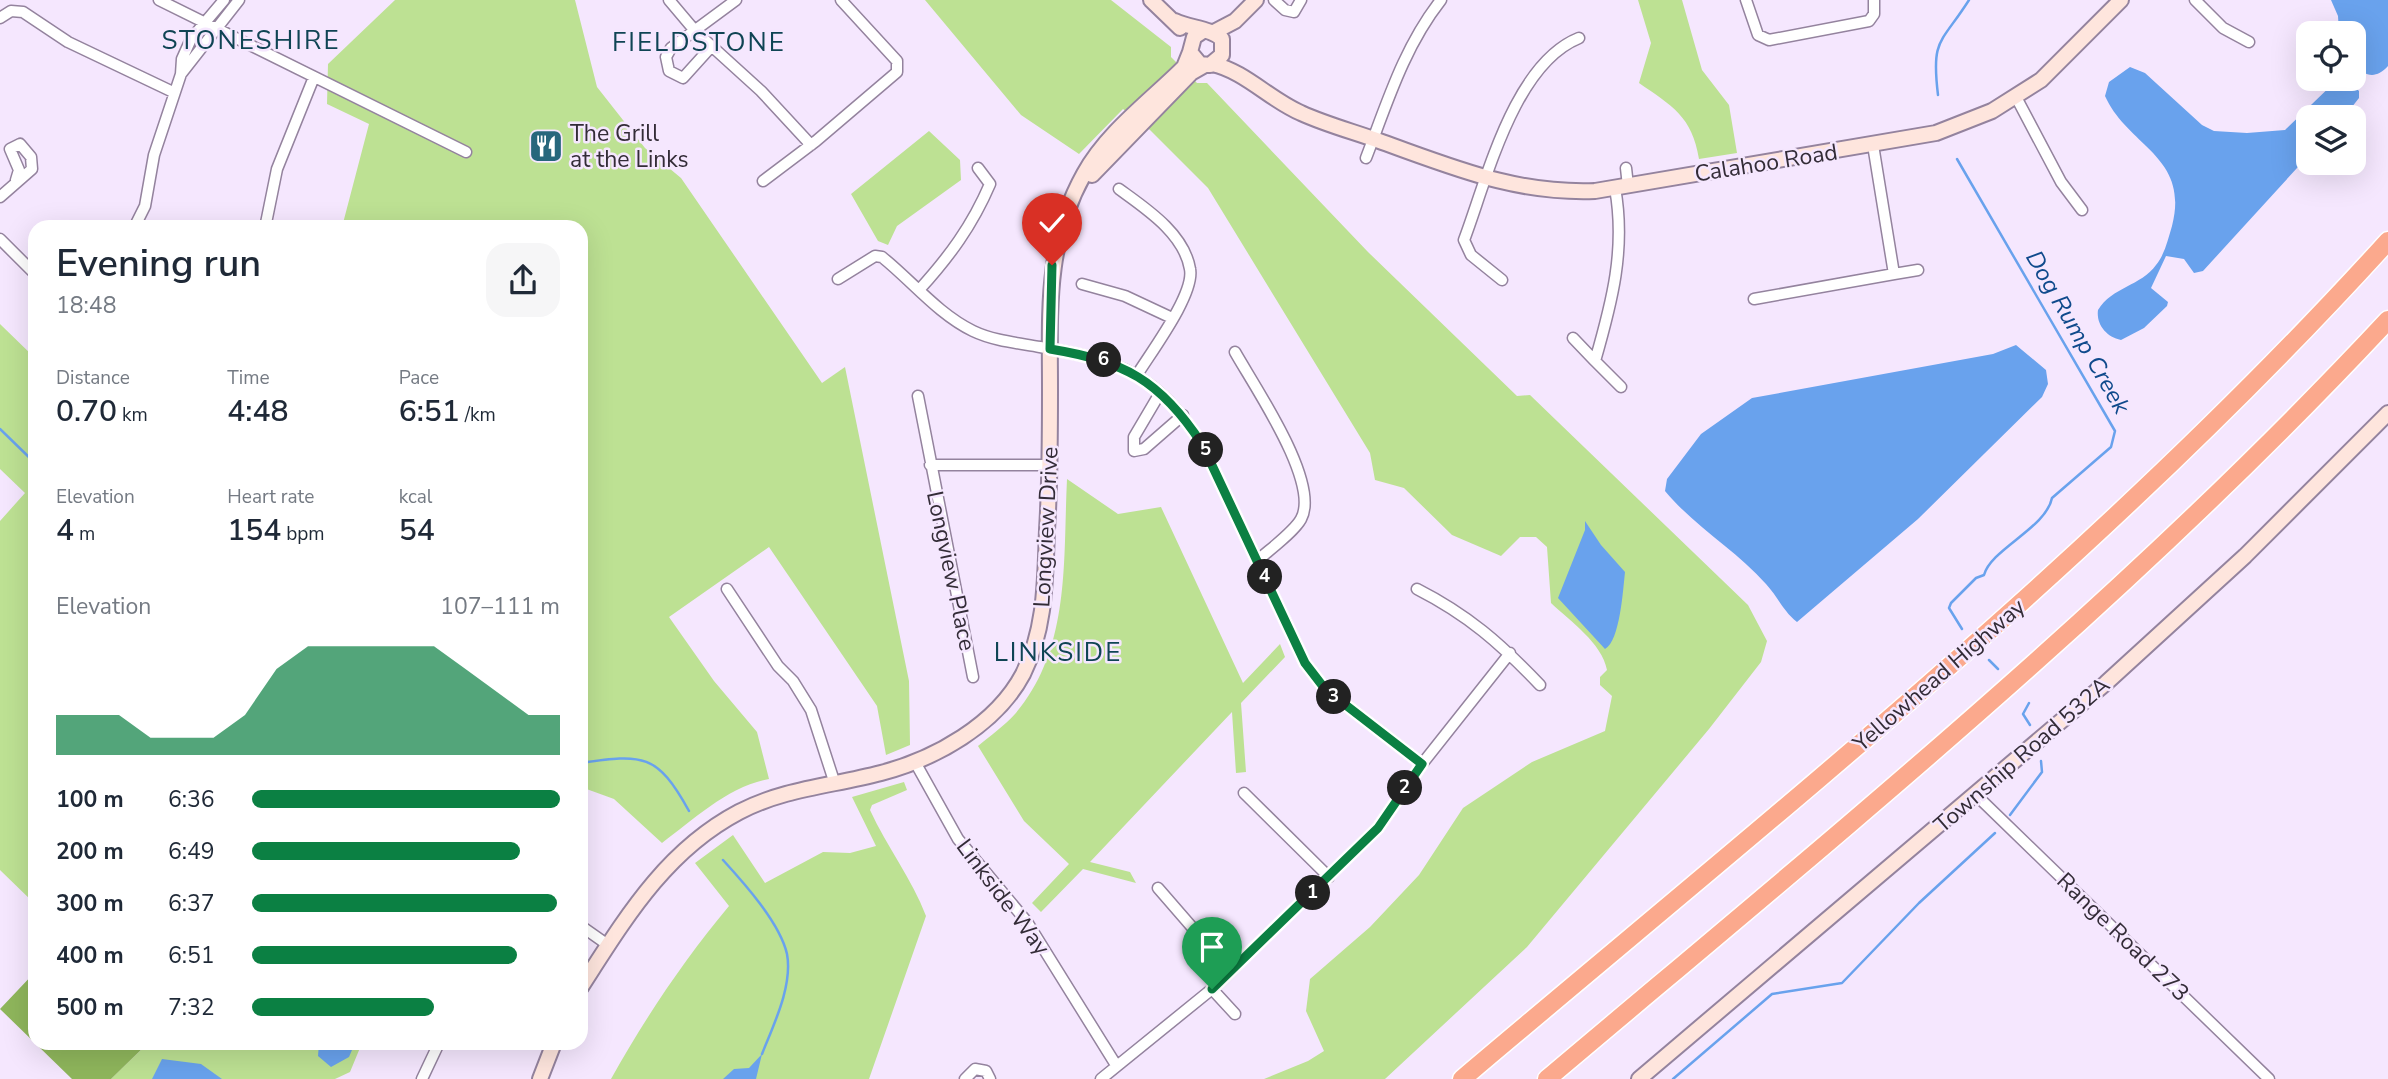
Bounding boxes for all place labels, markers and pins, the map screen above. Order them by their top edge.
place label: The Grill at the Links [570,118,689,175]
restaurant icon: The Grill at the Links [527,127,565,165]
pin [1022,193,1082,265]
pin: 6 [1086,342,1122,378]
pin: 5 [1188,433,1224,468]
pin: 4 [1248,560,1282,594]
pin: 3 [1316,680,1352,714]
pin: 2 [1388,770,1422,806]
pin: 1 [1296,876,1330,910]
pin [1182,917,1242,989]

